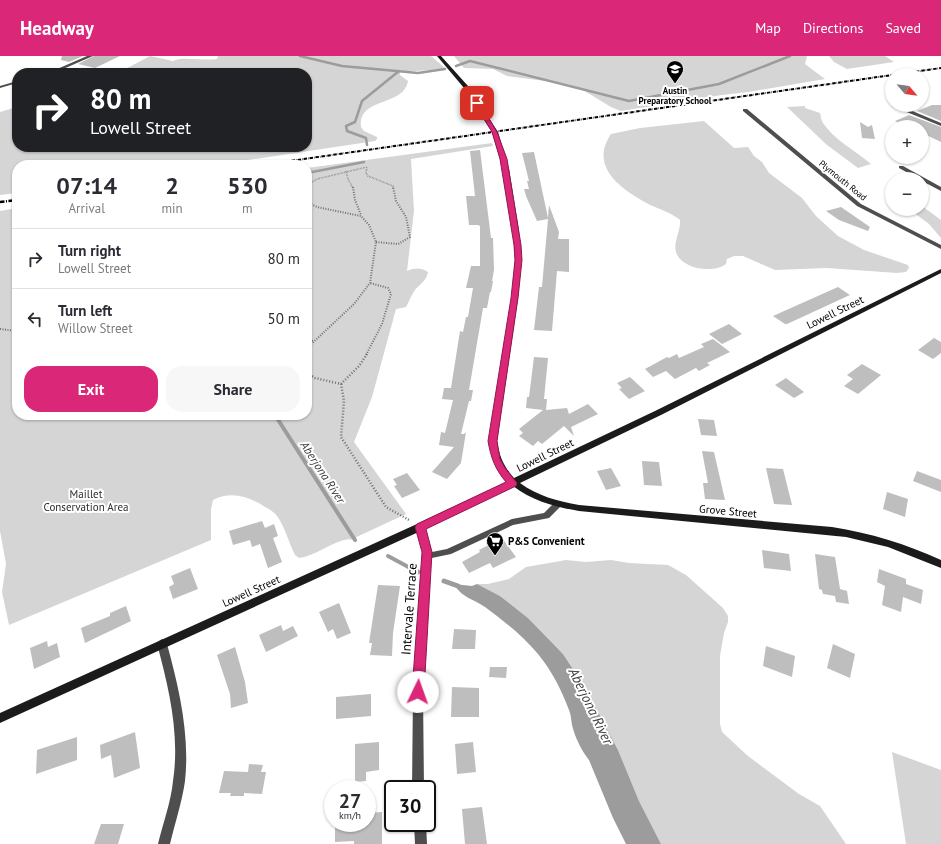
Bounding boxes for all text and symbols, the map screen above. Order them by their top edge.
text: Headway [20,16,94,40]
text: Map [755,19,781,37]
text: Directions [803,19,863,37]
text: Saved [885,19,921,37]
school or university icon: Austin Preparatory School [665,59,685,84]
north arrow [885,68,929,112]
map controls [885,68,929,216]
text: 80 m [90,80,151,117]
icon: right [24,84,76,136]
place label: Austin Preparatory School [639,85,712,106]
pin [460,86,494,120]
icon: arrive [466,92,488,114]
text: Lowell Street [90,116,191,139]
button: + [885,120,929,164]
street label: Plymouth Road [817,157,869,203]
text: 07:14 [56,170,117,201]
text: 2 [165,170,179,201]
text: 530 [227,170,268,201]
button: − [885,172,929,216]
text: Arrival [69,200,105,217]
text: min [161,200,183,217]
text: m [242,200,253,217]
text: Turn right [58,241,121,260]
icon: right [24,248,46,270]
text: 80 m [267,249,300,268]
text: Lowell Street [58,260,131,277]
street label: Lowell Street [804,292,866,332]
text: Turn left [58,301,112,320]
icon: left [24,308,46,330]
text: 50 m [267,309,300,328]
text: Willow Street [58,320,133,337]
button: Exit [24,366,158,412]
button: Share [166,366,300,412]
street label: Lowell Street [514,435,576,475]
water label: Aberjona River [297,437,349,507]
park label: Maillet Conservation Area [44,487,128,514]
street label: Grove Street [698,501,758,521]
supermarket icon: P&S Convenient [485,531,505,556]
place label: P&S Convenient [508,534,585,548]
street label: Intervale Terrace [397,563,421,655]
street label: Lowell Street [220,572,282,610]
water label: Aberjona River [564,664,618,748]
position arrow [397,671,439,713]
speed limit sign: 30 [384,780,436,832]
text: 27 [339,788,361,814]
text: km/h [339,809,361,822]

